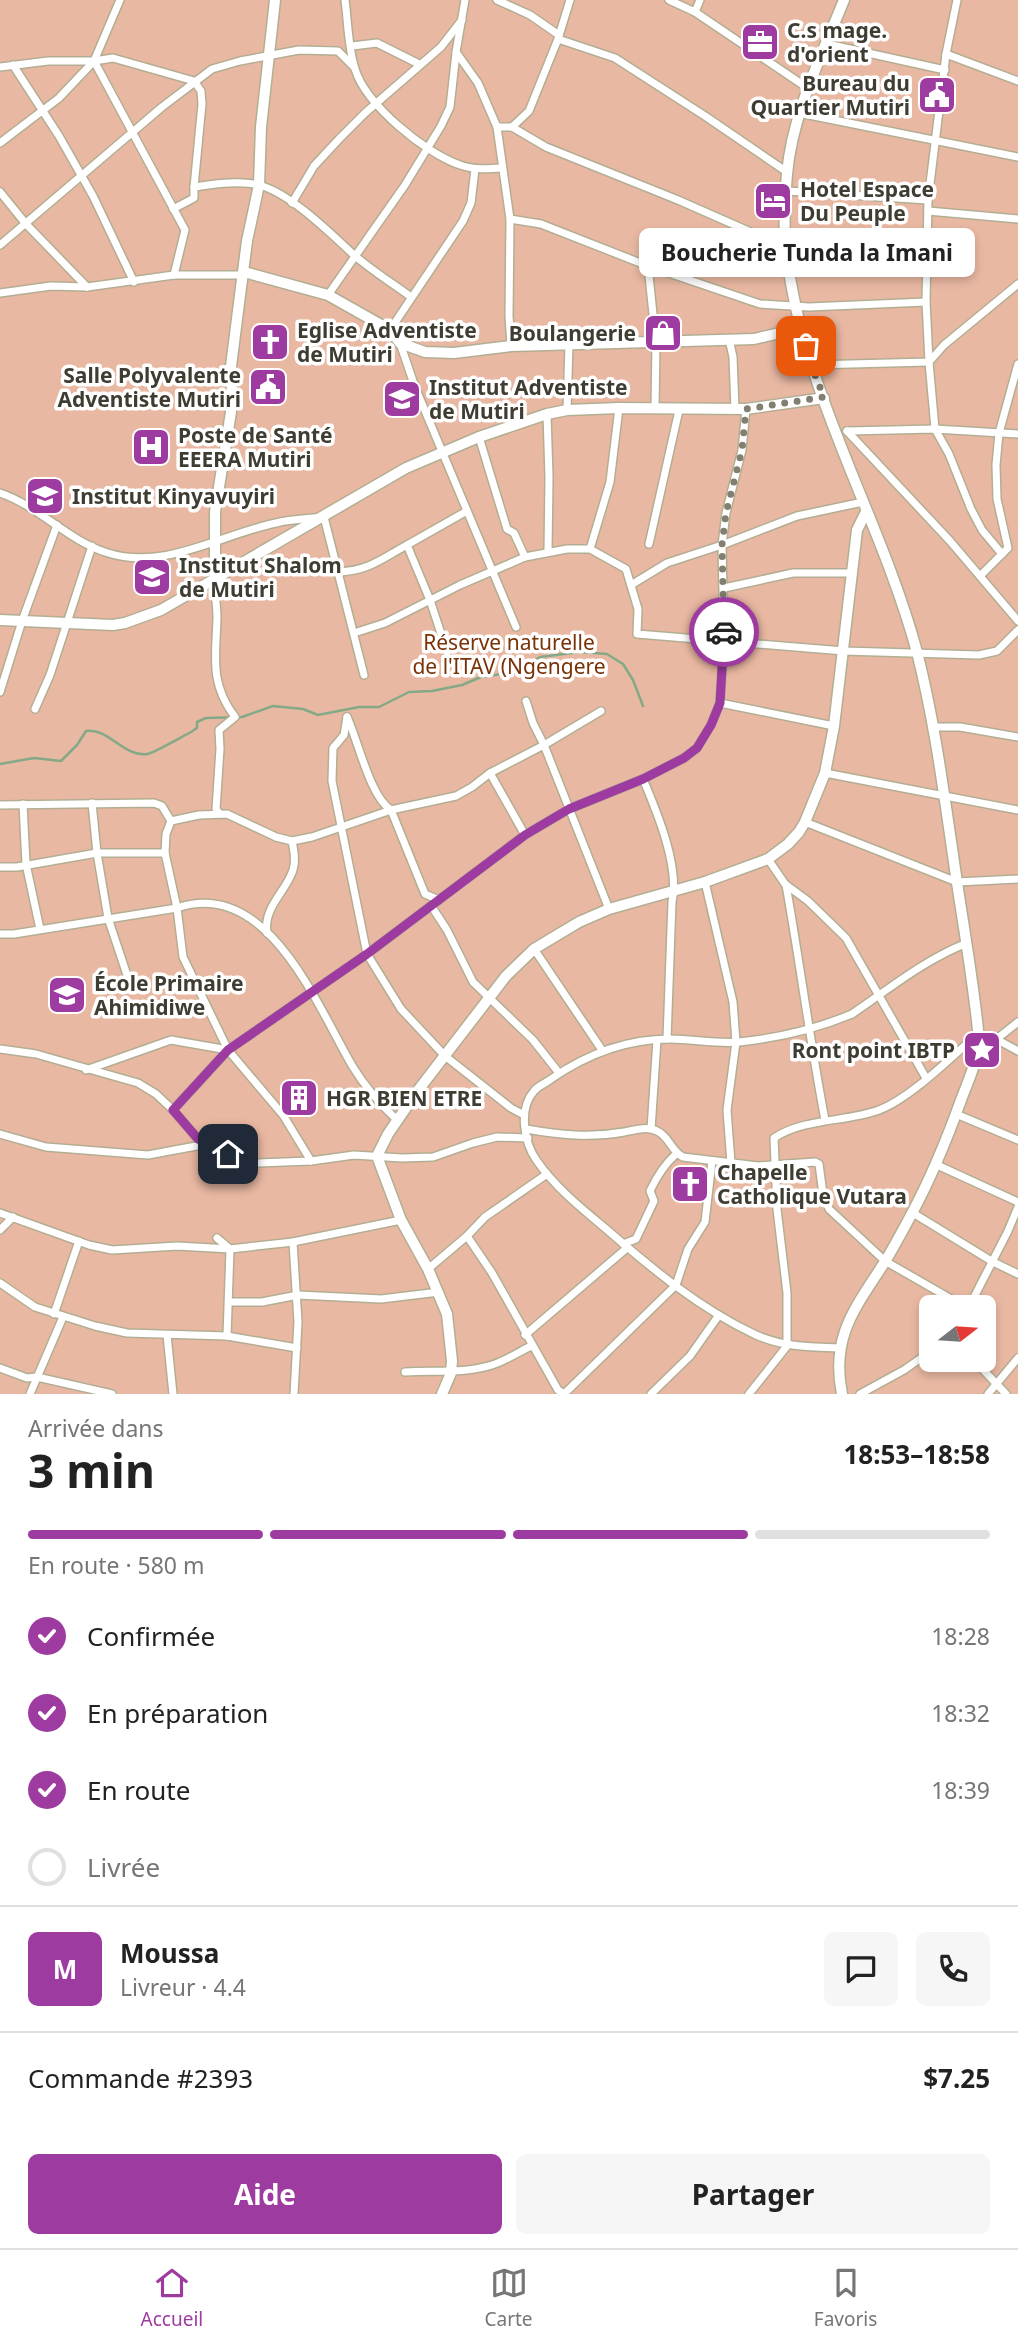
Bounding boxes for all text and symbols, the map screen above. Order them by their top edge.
place label: C.s mage. d'orient [787,16,887,68]
office icon: C.s mage. d'orient [739,21,781,63]
place label: Bureau du Quartier Mutiri [750,69,910,121]
public building icon: Bureau du Quartier Mutiri [916,74,958,116]
place label: Hotel Espace Du Peuple [800,175,934,227]
hotel icon: Hotel Espace Du Peuple [752,180,794,222]
callout: Boucherie Tunda la Imani [638,227,974,276]
text: Boucherie Tunda la Imani [661,236,953,268]
shop icon: Boulangerie [642,312,684,354]
place label: Eglise Adventiste de Mutiri [297,316,477,368]
pin [776,316,836,376]
place label: Boulangerie [509,319,636,347]
church icon: Eglise Adventiste de Mutiri [249,321,291,363]
icon: bag [787,327,825,365]
place label: Salle Polyvalente Adventiste Mutiri [57,361,241,413]
public building icon: Salle Polyvalente Adventiste Mutiri [247,366,289,408]
place label: Institut Adventiste de Mutiri [429,373,628,425]
school or university icon: Institut Adventiste de Mutiri [381,378,423,420]
place label: Poste de Santé EEERA Mutiri [178,421,333,473]
hospital icon: Poste de Santé EEERA Mutiri [130,426,172,468]
school or university icon: Institut Kinyavuyiri [24,475,66,517]
place label: Institut Kinyavuyiri [72,482,275,510]
place label: Institut Shalom de Mutiri [179,551,342,603]
school or university icon: Institut Shalom de Mutiri [131,556,173,598]
courier [689,597,759,667]
icon: car [705,613,743,651]
park label: Réserve naturelle de l'ITAV (Ngengere [412,628,606,680]
place label: École Primaire Ahimidiwe [94,969,244,1021]
school or university icon: École Primaire Ahimidiwe [46,974,88,1016]
place icon: Ront point IBTP [961,1029,1003,1071]
place label: Ront point IBTP [792,1036,955,1064]
building icon: HGR BIEN ETRE [278,1077,320,1119]
place label: HGR BIEN ETRE [326,1084,482,1112]
pin [198,1124,258,1184]
icon: home [209,1135,247,1173]
place label: Chapelle Catholique Vutara [717,1158,907,1210]
church icon: Chapelle Catholique Vutara [669,1163,711,1205]
north arrow [919,1295,996,1372]
map controls [919,1295,996,1372]
text: Arrivée dans [28,1412,164,1444]
text: 18:53–18:58 [843,1436,990,1472]
text: 3 min [28,1439,155,1501]
text: En route · 580 m [28,1549,205,1581]
icon: check [28,1617,66,1655]
text: Confirmée [87,1618,215,1654]
text: 18:28 [931,1620,990,1652]
icon: check [28,1694,66,1732]
text: En préparation [87,1695,268,1731]
text: 18:32 [931,1697,990,1729]
icon: check [28,1771,66,1809]
text: En route [87,1772,190,1808]
text: 18:39 [931,1774,990,1806]
text: Livrée [87,1849,160,1885]
button: chat [824,1932,898,2006]
button: phone [916,1932,990,2006]
text: Moussa [120,1935,219,1971]
text: M [53,1951,77,1987]
text: Livreur · 4.4 [120,1971,246,2003]
text: Commande #2393 [28,2060,253,2096]
text: $7.25 [923,2060,990,2096]
button: Aide [28,2154,502,2234]
button: Partager [516,2154,990,2234]
tab: Accueil [141,2264,203,2332]
tab: Carte [485,2264,533,2332]
tab: Favoris [814,2264,877,2332]

